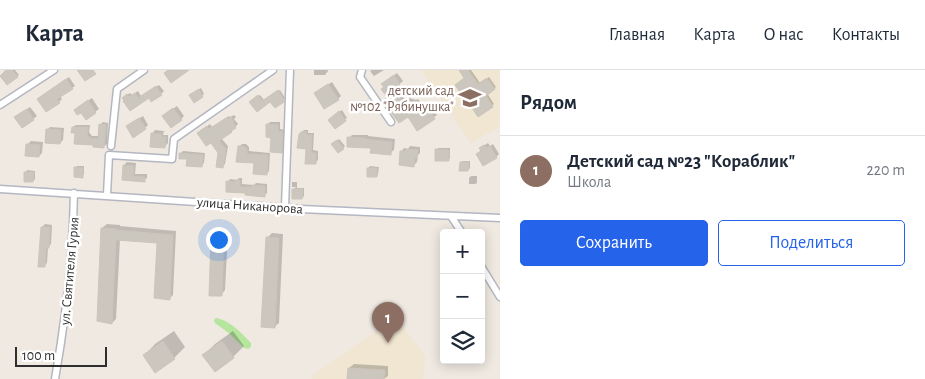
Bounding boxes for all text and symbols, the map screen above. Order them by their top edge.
text: Карта [25,22,84,46]
text: Главная [609,26,665,44]
text: Карта [693,26,735,44]
text: О нас [763,26,804,44]
text: Контакты [832,26,900,44]
place label: детский сад №102 "Рябинушка" [350,84,454,114]
school or university icon: детский сад №102 "Рябинушка" [457,85,483,111]
text: Рядом [520,92,577,113]
text: Детский сад №23 "Кораблик" [567,152,795,171]
text: 1 [533,162,539,178]
text: 220 m [867,162,905,178]
text: Школа [567,174,611,190]
street label: улица Никанорова [196,195,304,217]
street label: ул. Святителя Гурия [58,216,82,327]
button: Сохранить [520,220,708,266]
button: Поделиться [718,220,905,266]
your location [206,227,232,253]
map controls [440,229,485,364]
button: + [440,229,485,274]
button: − [440,274,485,319]
pin: 1 [372,302,404,343]
button: layers [440,319,485,364]
scale bar [15,344,108,367]
text: 100 m [22,349,55,363]

